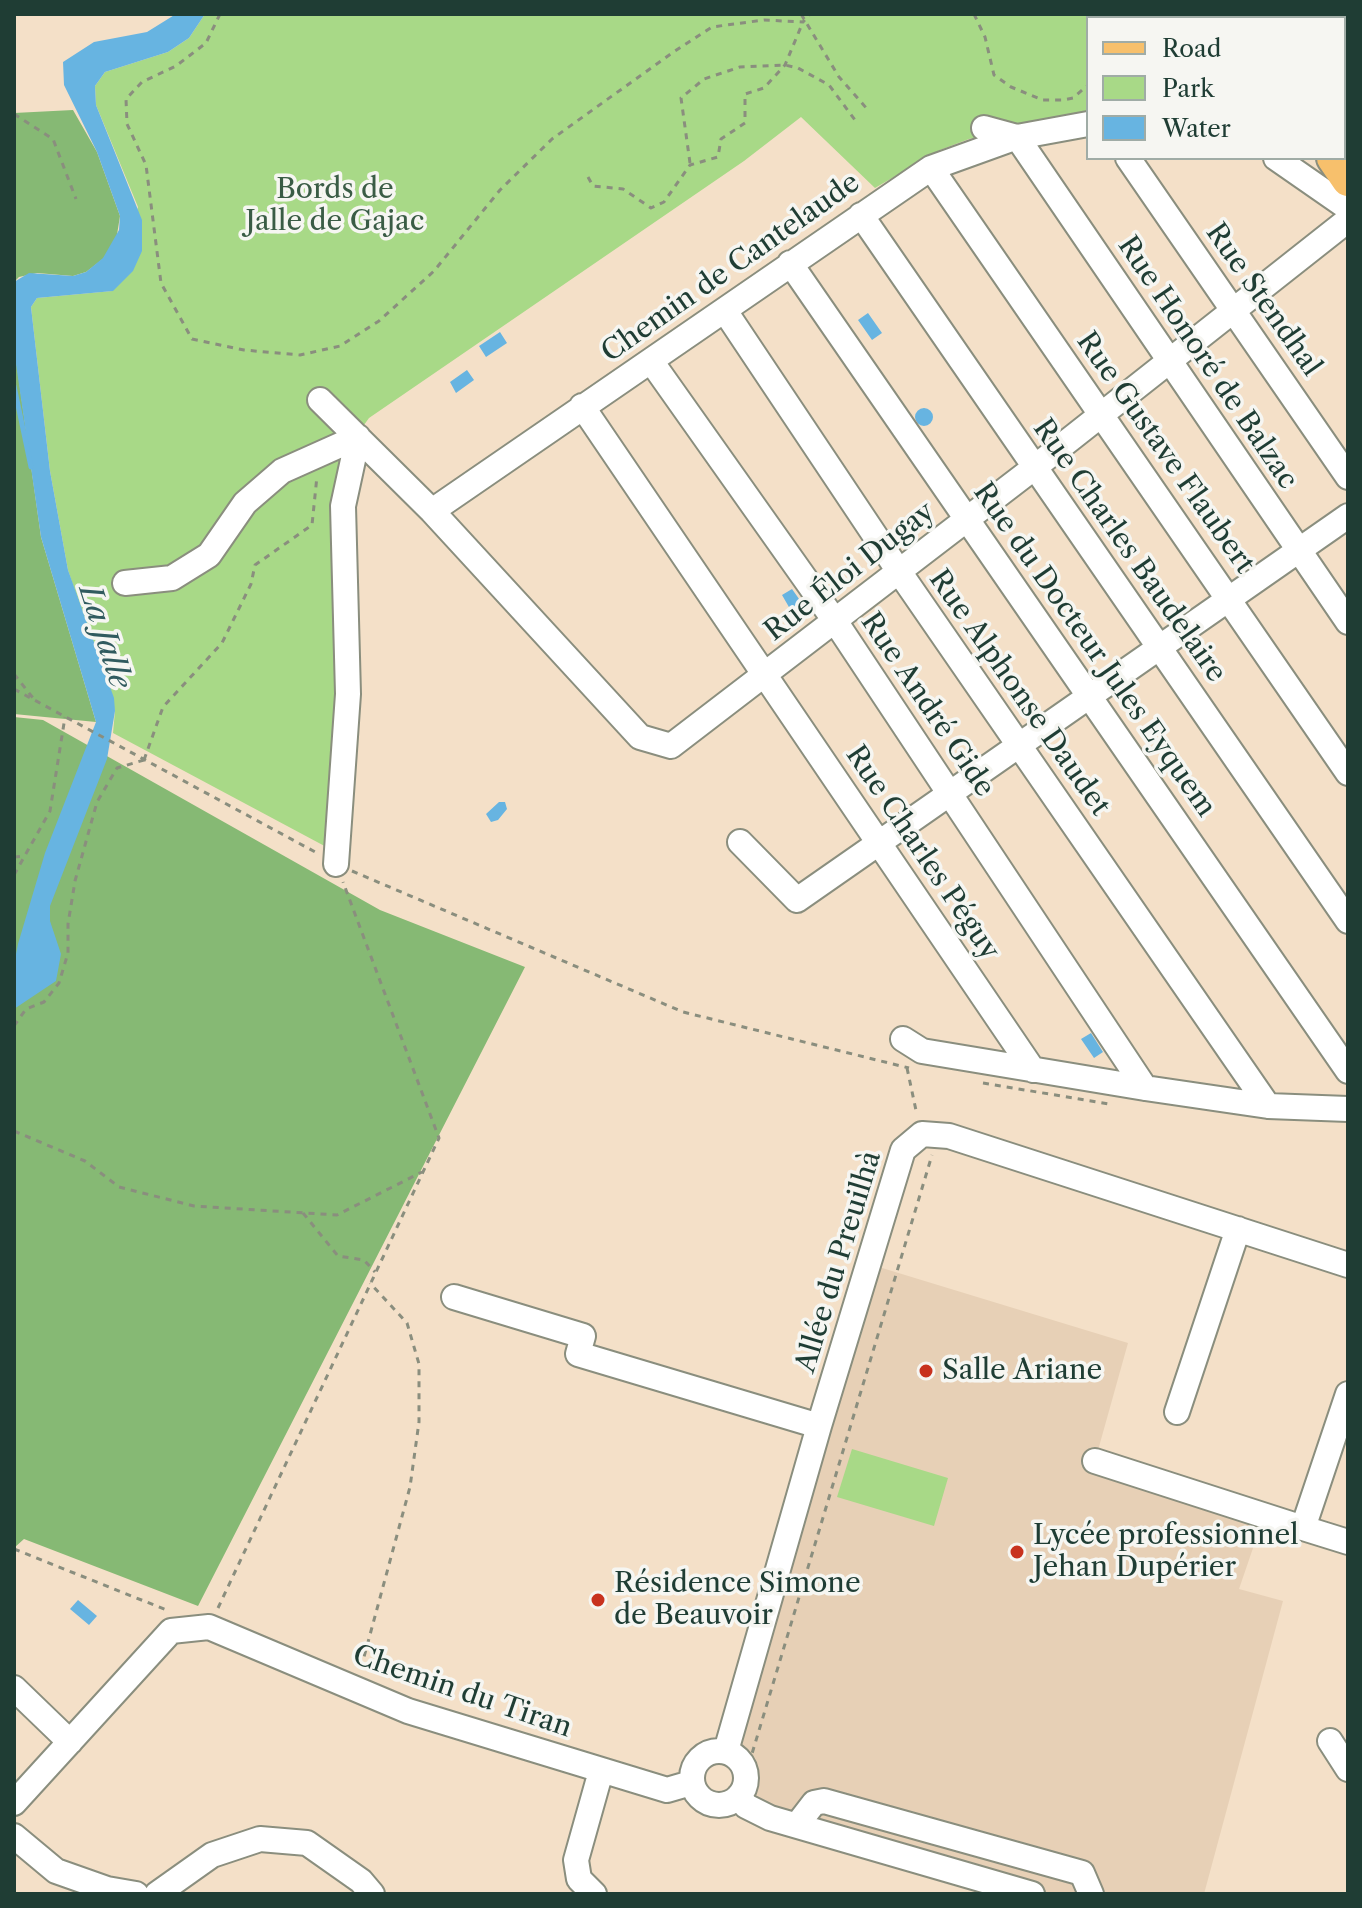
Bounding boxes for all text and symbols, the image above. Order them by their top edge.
legend [1086,16,1346,160]
text: Road [1162,34,1221,63]
text: Park [1162,74,1214,103]
text: Water [1162,114,1231,143]
street label: Chemin de Cantelaude [596,166,866,370]
park label: Bords de Jalle de Gajac [245,173,425,239]
street label: Rue Stendhal [1198,217,1328,383]
street label: Rue Honoré de Balzac [1110,230,1304,496]
street label: Rue Gustave Flaubert [1069,326,1261,580]
street label: Rue Charles Baudelaire [1025,413,1233,689]
street label: Rue du Docteur Jules Eyquem [966,477,1222,823]
street label: Rue Éloi Dugay [759,495,941,649]
street label: Rue Alphonse Daudet [921,564,1117,822]
water label: La Jalle [70,581,138,693]
street label: Rue André Gide [853,607,1001,803]
street label: Rue Charles Péguy [838,740,1006,966]
street label: Allée du Preuilhà [789,1147,889,1377]
place label: Salle Ariane [942,1354,1102,1388]
marker: Salle Ariane [917,1362,935,1380]
place label: Lycée professionnel Jehan Dupérier [1033,1519,1298,1585]
marker: Lycée professionnel Jehan Dupérier [1008,1543,1026,1561]
place label: Résidence Simone de Beauvoir [614,1567,861,1633]
marker: Résidence Simone de Beauvoir [589,1591,607,1609]
street label: Chemin du Tiran [348,1639,576,1745]

